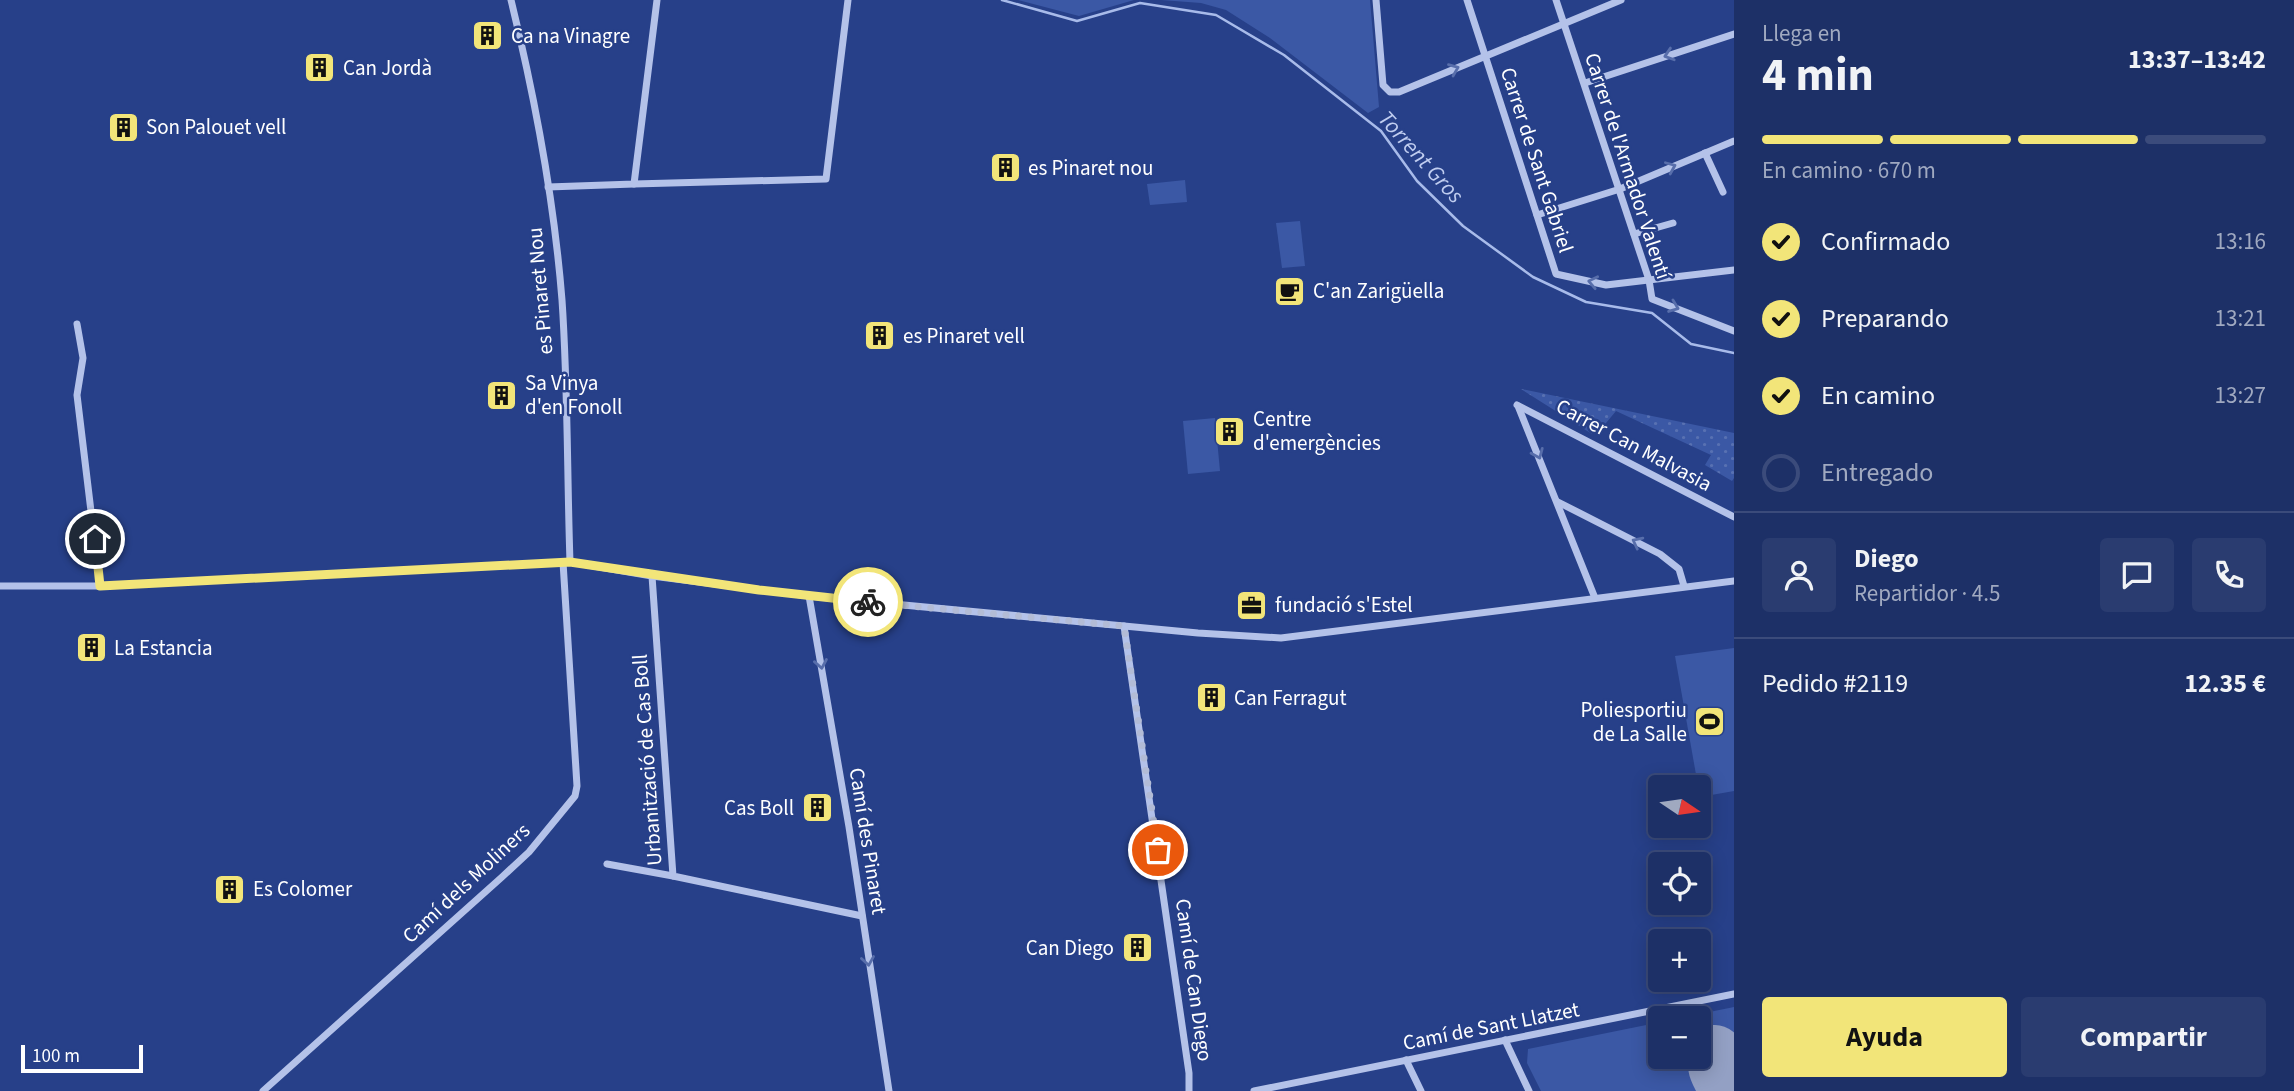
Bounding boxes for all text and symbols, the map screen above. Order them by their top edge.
text: Llega en [1762,17,1842,50]
building icon: Ca na Vinagre [471,19,505,53]
place label: Ca na Vinagre [511,21,630,51]
text: 13:37–13:42 [2128,41,2266,78]
text: 4 min [1762,43,1874,108]
one-way arrow [1664,47,1676,61]
street label: Carrer de l'Armador Valentí [1577,49,1679,284]
building icon: Can Jordà [303,51,337,85]
place label: Can Jordà [343,53,432,83]
one-way arrow [1447,64,1459,78]
street label: Carrer de Sant Gabriel [1493,64,1581,256]
water label: Torrent Gros [1370,103,1472,211]
building icon: Son Palouet vell [106,110,140,144]
place label: Son Palouet vell [146,112,286,142]
building icon: es Pinaret nou [988,151,1022,185]
place label: es Pinaret nou [1028,153,1153,183]
text: En camino · 670 m [1762,154,1936,187]
one-way arrow [1664,162,1676,176]
icon: check [1762,223,1800,261]
text: Confirmado [1821,223,1950,260]
text: 13:16 [2215,225,2266,258]
street label: es Pinaret Nou [520,226,560,356]
cafe icon: C'an Zarigüella [1273,274,1307,308]
place label: C'an Zarigüella [1313,276,1444,306]
one-way arrow [1587,276,1599,291]
one-way arrow [1667,299,1679,313]
icon: check [1762,300,1800,338]
text: Preparando [1821,300,1949,337]
text: 13:21 [2215,302,2266,335]
building icon: es Pinaret vell [863,319,897,353]
place label: es Pinaret vell [903,321,1025,351]
place label: Sa Vinya d'en Fonoll [525,368,622,422]
icon: check [1762,377,1800,415]
text: En camino [1821,377,1935,414]
building icon: Sa Vinya d'en Fonoll [485,378,519,412]
text: 13:27 [2215,379,2266,412]
street label: Carrer Can Malvasia [1551,391,1717,499]
place label: Centre d'emergències [1253,404,1381,458]
building icon: Centre d'emergències [1213,414,1247,448]
one-way arrow [1530,446,1544,459]
text: Entregado [1821,454,1933,491]
pin [65,509,125,569]
icon: home [76,520,114,558]
one-way arrow [1632,537,1644,551]
button: person [1762,538,1836,612]
button: chat [2100,538,2174,612]
button: phone [2192,538,2266,612]
text: Diego [1854,540,1919,577]
courier [833,567,903,637]
text: Repartidor · 4.5 [1854,577,2000,610]
icon: bike [849,583,887,621]
office icon: fundació s'Estel [1235,588,1269,622]
place label: fundació s'Estel [1275,590,1413,620]
building icon: La Estancia [74,631,108,665]
place label: La Estancia [114,633,212,663]
street label: Urbanització de Cas Boll [625,653,669,867]
one-way arrow [813,658,828,670]
text: Pedido #2119 [1762,665,1908,702]
text: 12.35 € [2184,665,2266,702]
building icon: Can Ferragut [1194,681,1228,715]
place label: Can Ferragut [1234,683,1347,713]
place label: Poliesportiu de La Salle [1580,695,1687,749]
sports icon: Poliesportiu de La Salle [1693,705,1727,739]
street label: Camí des Pinaret [842,766,894,916]
north arrow [1648,775,1712,838]
map controls [1648,775,1711,1069]
building icon: Cas Boll [800,791,834,825]
place label: Cas Boll [724,793,794,823]
street label: Camí dels Moliners [395,816,537,950]
pin [1128,820,1188,880]
icon: bag [1139,831,1177,869]
button: locate [1648,852,1711,915]
building icon: Es Colomer [213,872,247,906]
place label: Es Colomer [253,874,353,904]
street label: Camí de Can Diego [1168,897,1220,1063]
button: + [1648,929,1711,992]
building icon: Can Diego [1120,931,1154,965]
place label: Can Diego [1026,933,1114,963]
one-way arrow [861,955,876,967]
street label: Camí de Sant Llatzet [1400,994,1582,1058]
button: Ayuda [1762,997,2007,1077]
button: Compartir [2021,997,2266,1077]
button: − [1648,1006,1711,1069]
scale bar [21,1042,144,1074]
text: 100 m [32,1043,80,1070]

